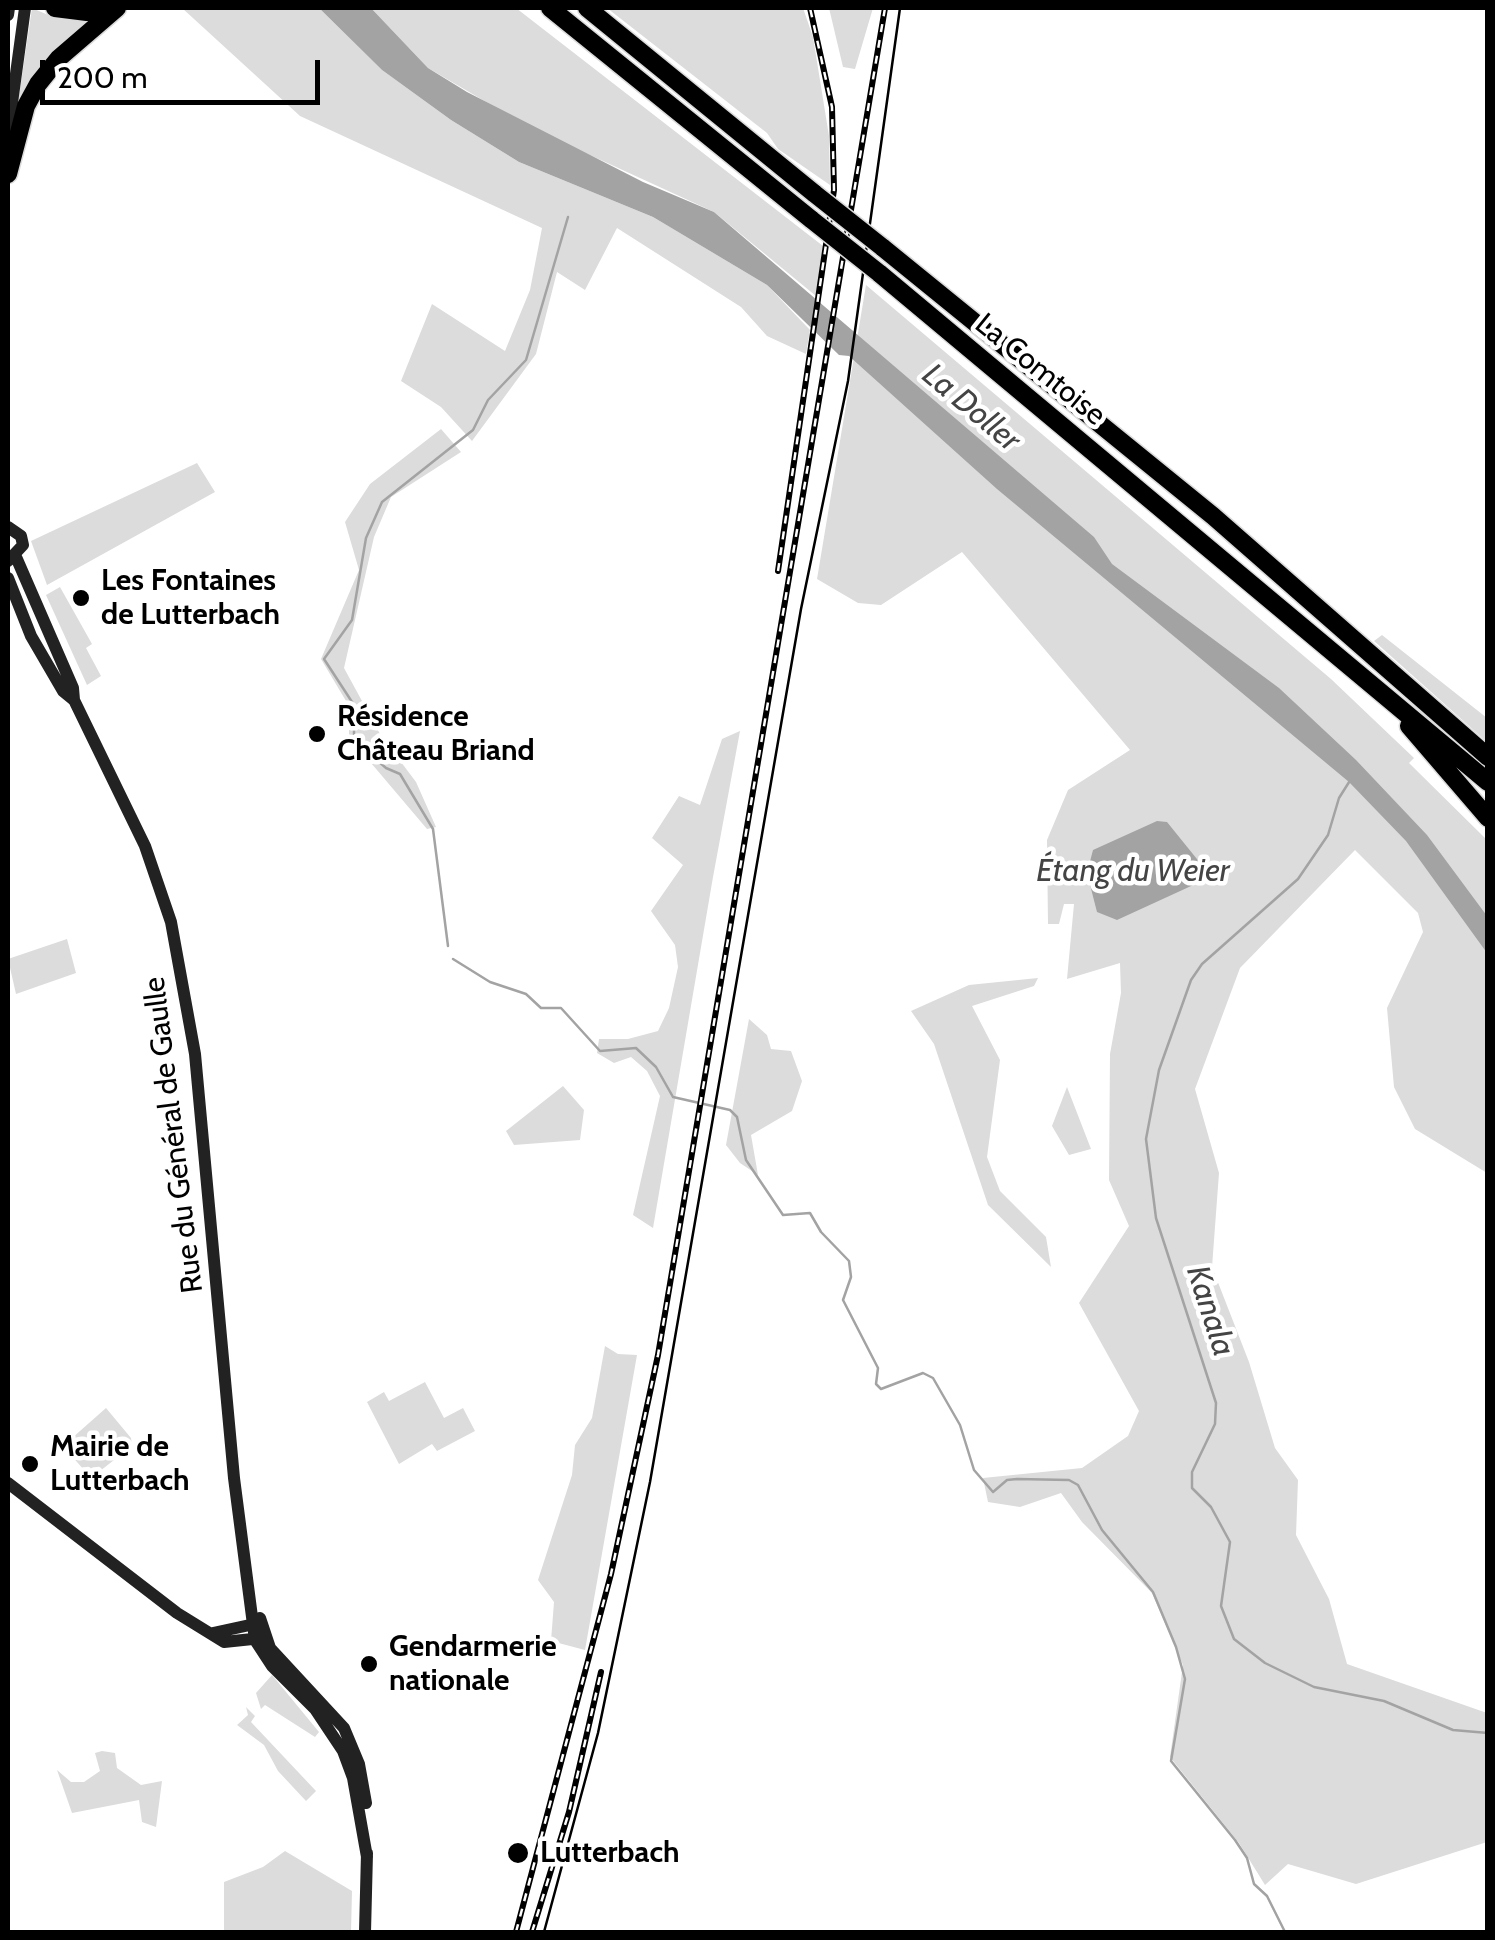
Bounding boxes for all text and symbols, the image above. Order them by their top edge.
scale bar [45,40,325,102]
text: 200 m [57,59,148,96]
street label: La Comtoise [967,306,1113,434]
water label: La Doller [914,356,1028,460]
place label: Les Fontaines de Lutterbach [101,563,280,634]
marker: Les Fontaines de Lutterbach [70,587,92,609]
place label: Résidence Château Briand [337,699,535,770]
marker: Résidence Château Briand [306,723,328,745]
water label: Étang du Weier [1036,853,1230,891]
street label: Rue du Général de Gaulle [137,975,211,1295]
water label: Kanala [1177,1261,1243,1361]
place label: Mairie de Lutterbach [50,1429,190,1500]
marker: Mairie de Lutterbach [19,1453,41,1475]
place label: Gendarmerie nationale [389,1629,557,1700]
marker: Gendarmerie nationale [358,1653,380,1675]
place label: Lutterbach [540,1835,680,1871]
marker: Lutterbach [505,1840,531,1866]

